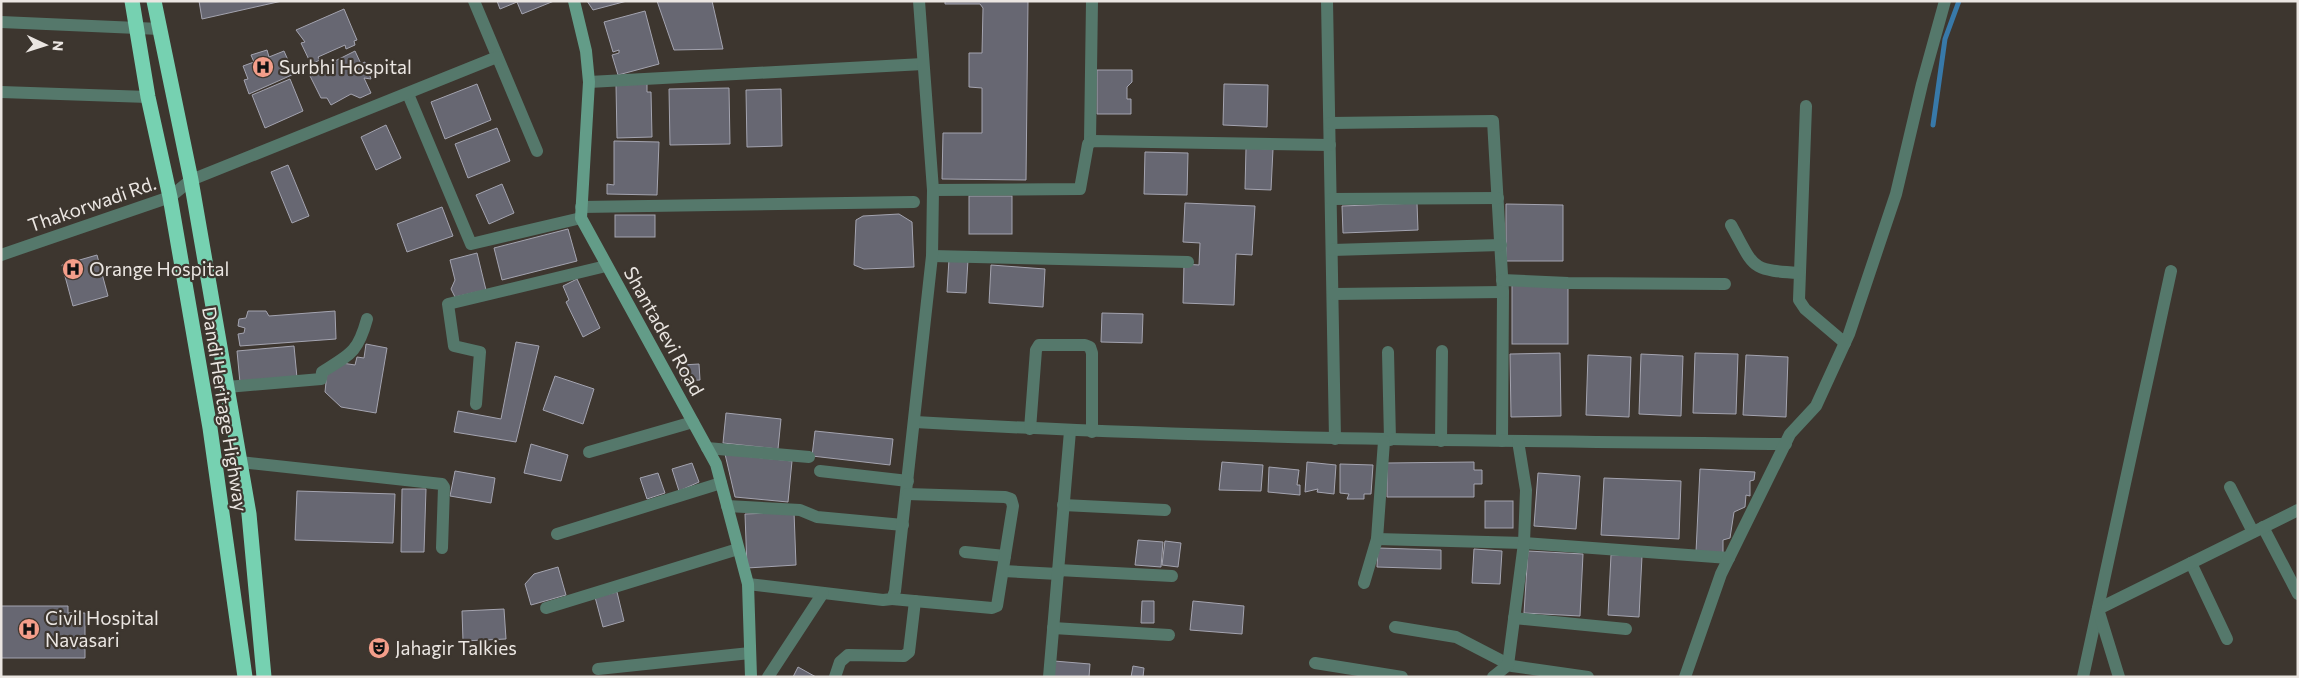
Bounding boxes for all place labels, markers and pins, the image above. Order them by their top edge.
hospital icon: Surbhi Hospital [251,55,275,79]
place label: Surbhi Hospital [279,55,412,78]
hospital icon: Orange Hospital [61,257,85,281]
place label: Orange Hospital [89,257,229,280]
place label: Civil Hospital Navasari [45,606,159,651]
hospital icon: Civil Hospital Navasari [17,617,41,641]
theatre icon: Jahagir Talkies [367,636,391,660]
place label: Jahagir Talkies [395,636,517,659]

